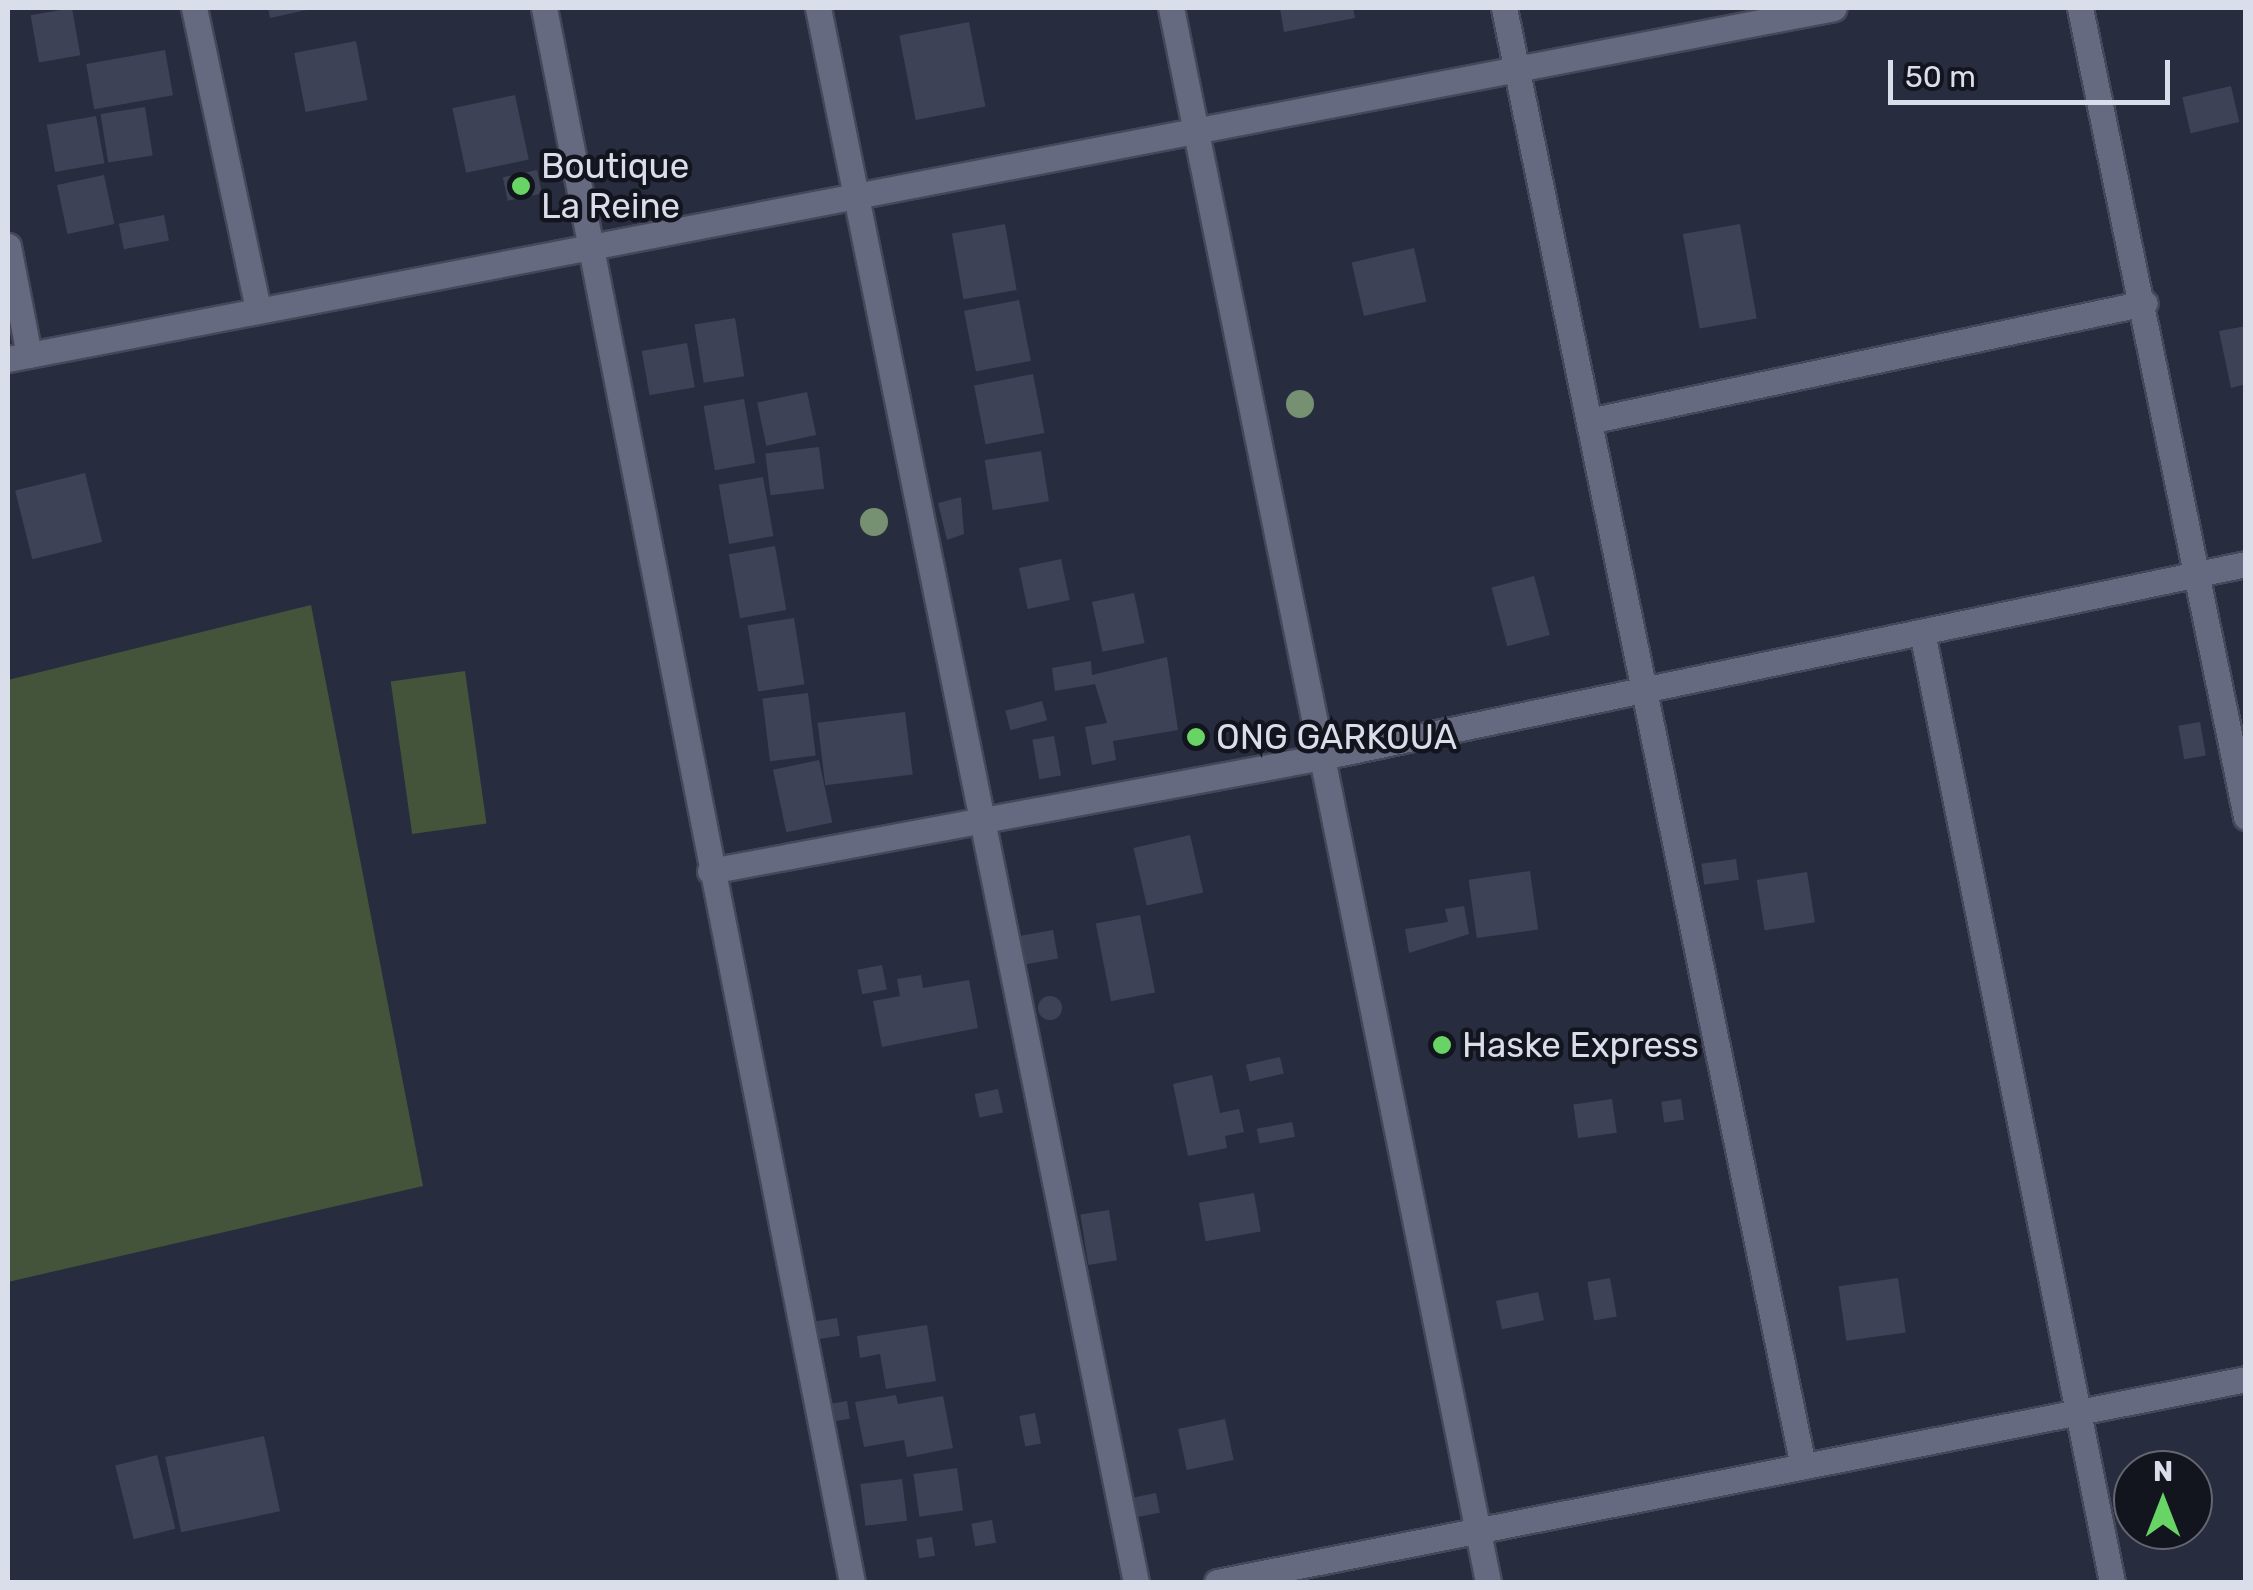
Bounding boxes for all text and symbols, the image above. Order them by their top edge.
scale bar [1893,40,2176,102]
text: 50 m [1905,59,1976,95]
place label: Boutique La Reine [541,145,689,227]
marker: Boutique La Reine [510,175,532,197]
place label: ONG GARKOUA [1216,716,1457,758]
marker: ONG GARKOUA [1185,726,1207,748]
place label: Haske Express [1462,1024,1699,1066]
marker: Haske Express [1431,1034,1453,1056]
north arrow [2113,1450,2213,1550]
text: N [2153,1455,2173,1488]

